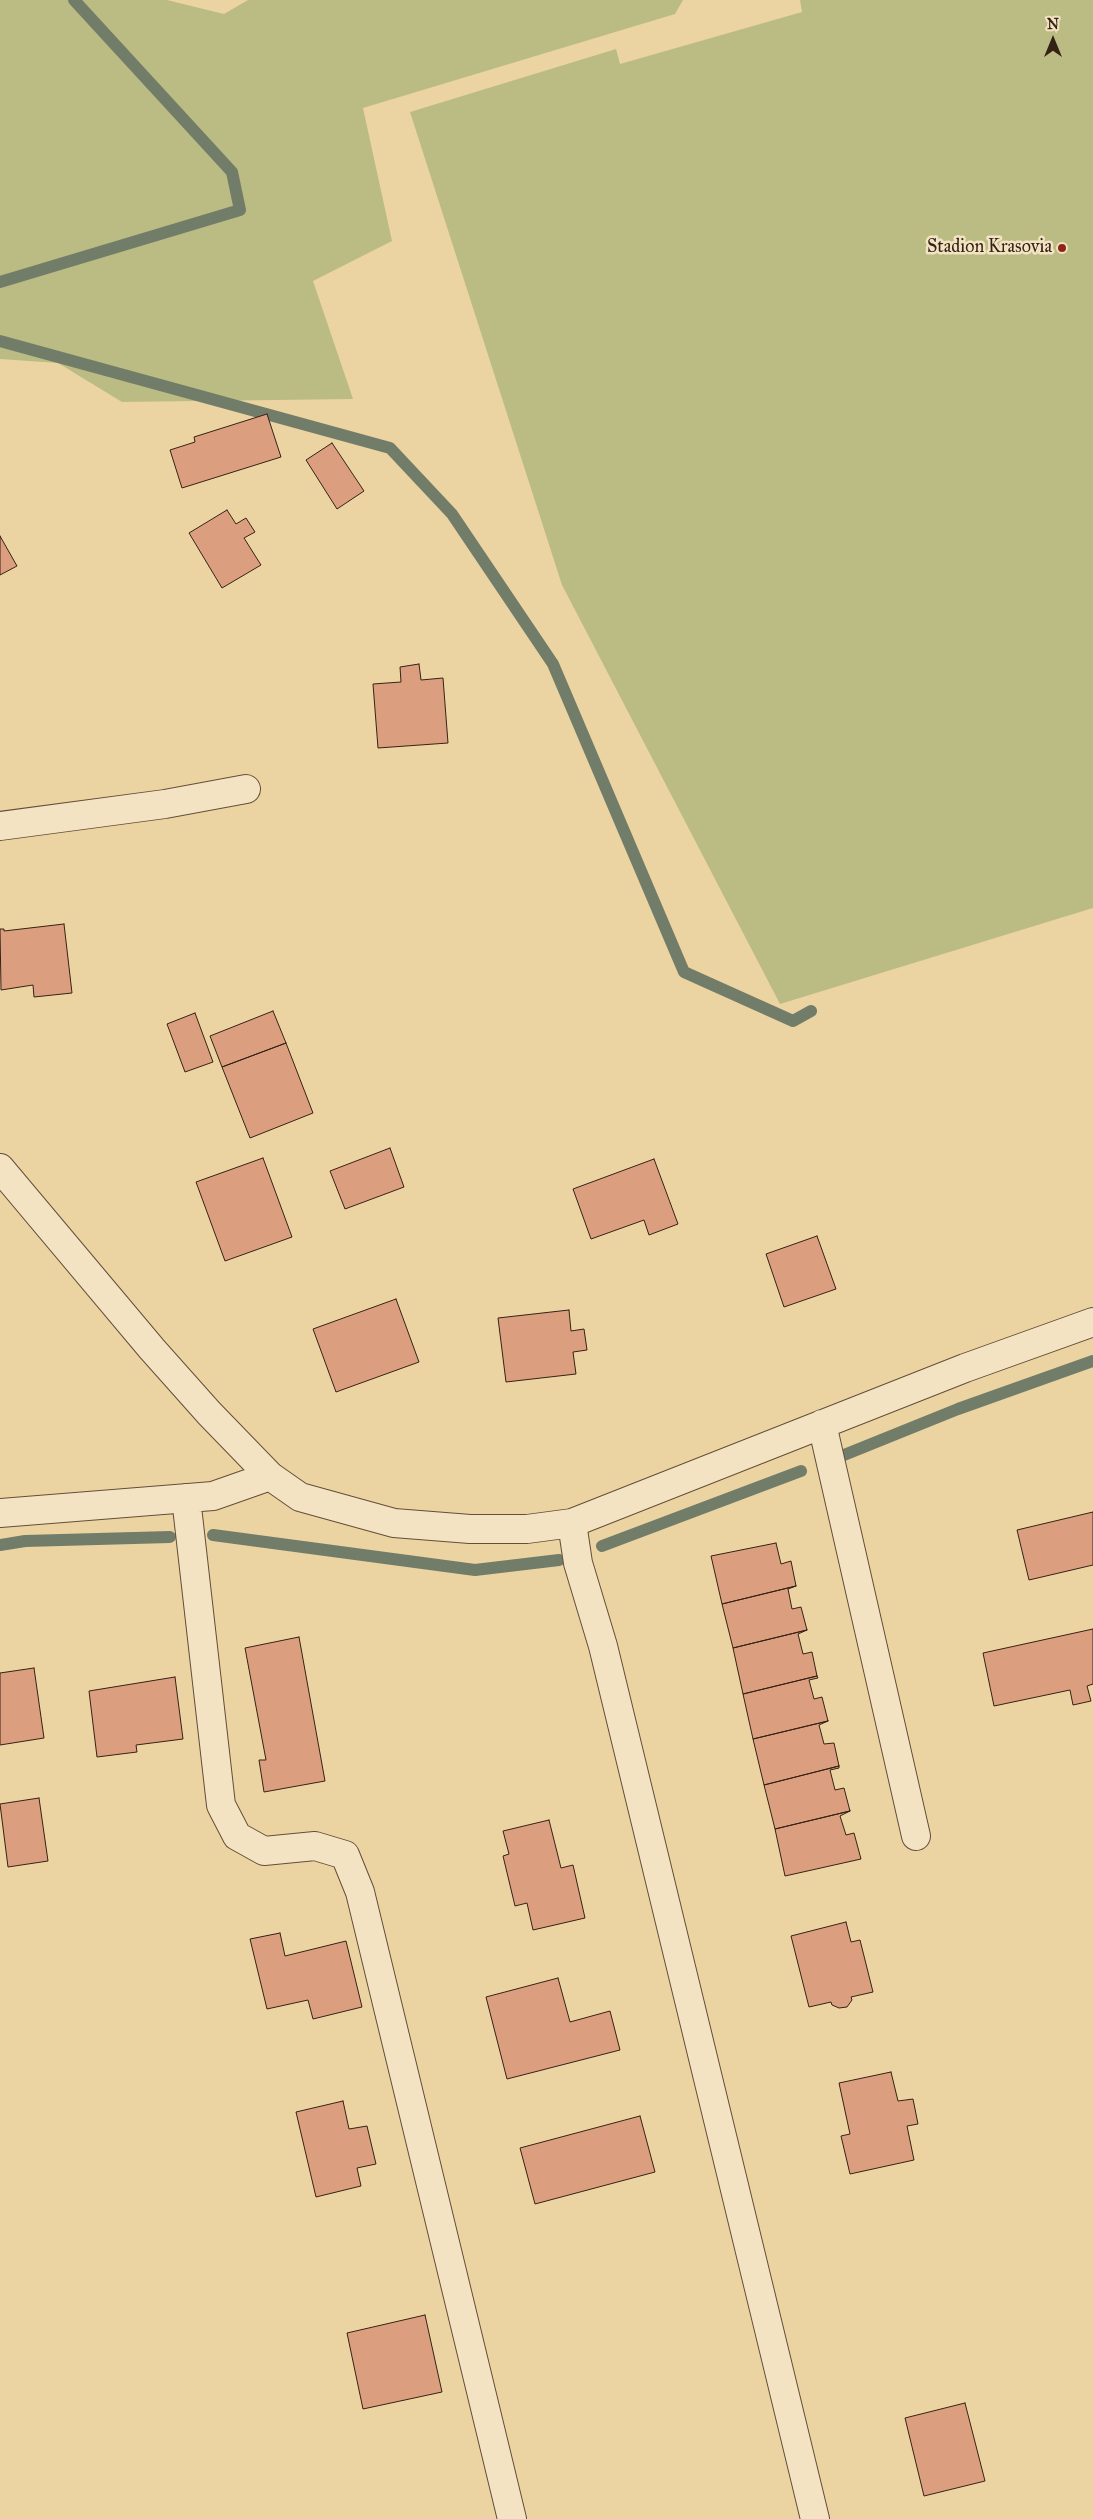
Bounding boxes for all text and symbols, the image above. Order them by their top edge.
north arrow [1028,15,1078,65]
text: N [1047,16,1059,33]
place label: Stadion Krasovia [927,237,1052,259]
marker: Stadion Krasovia [1056,242,1068,254]

